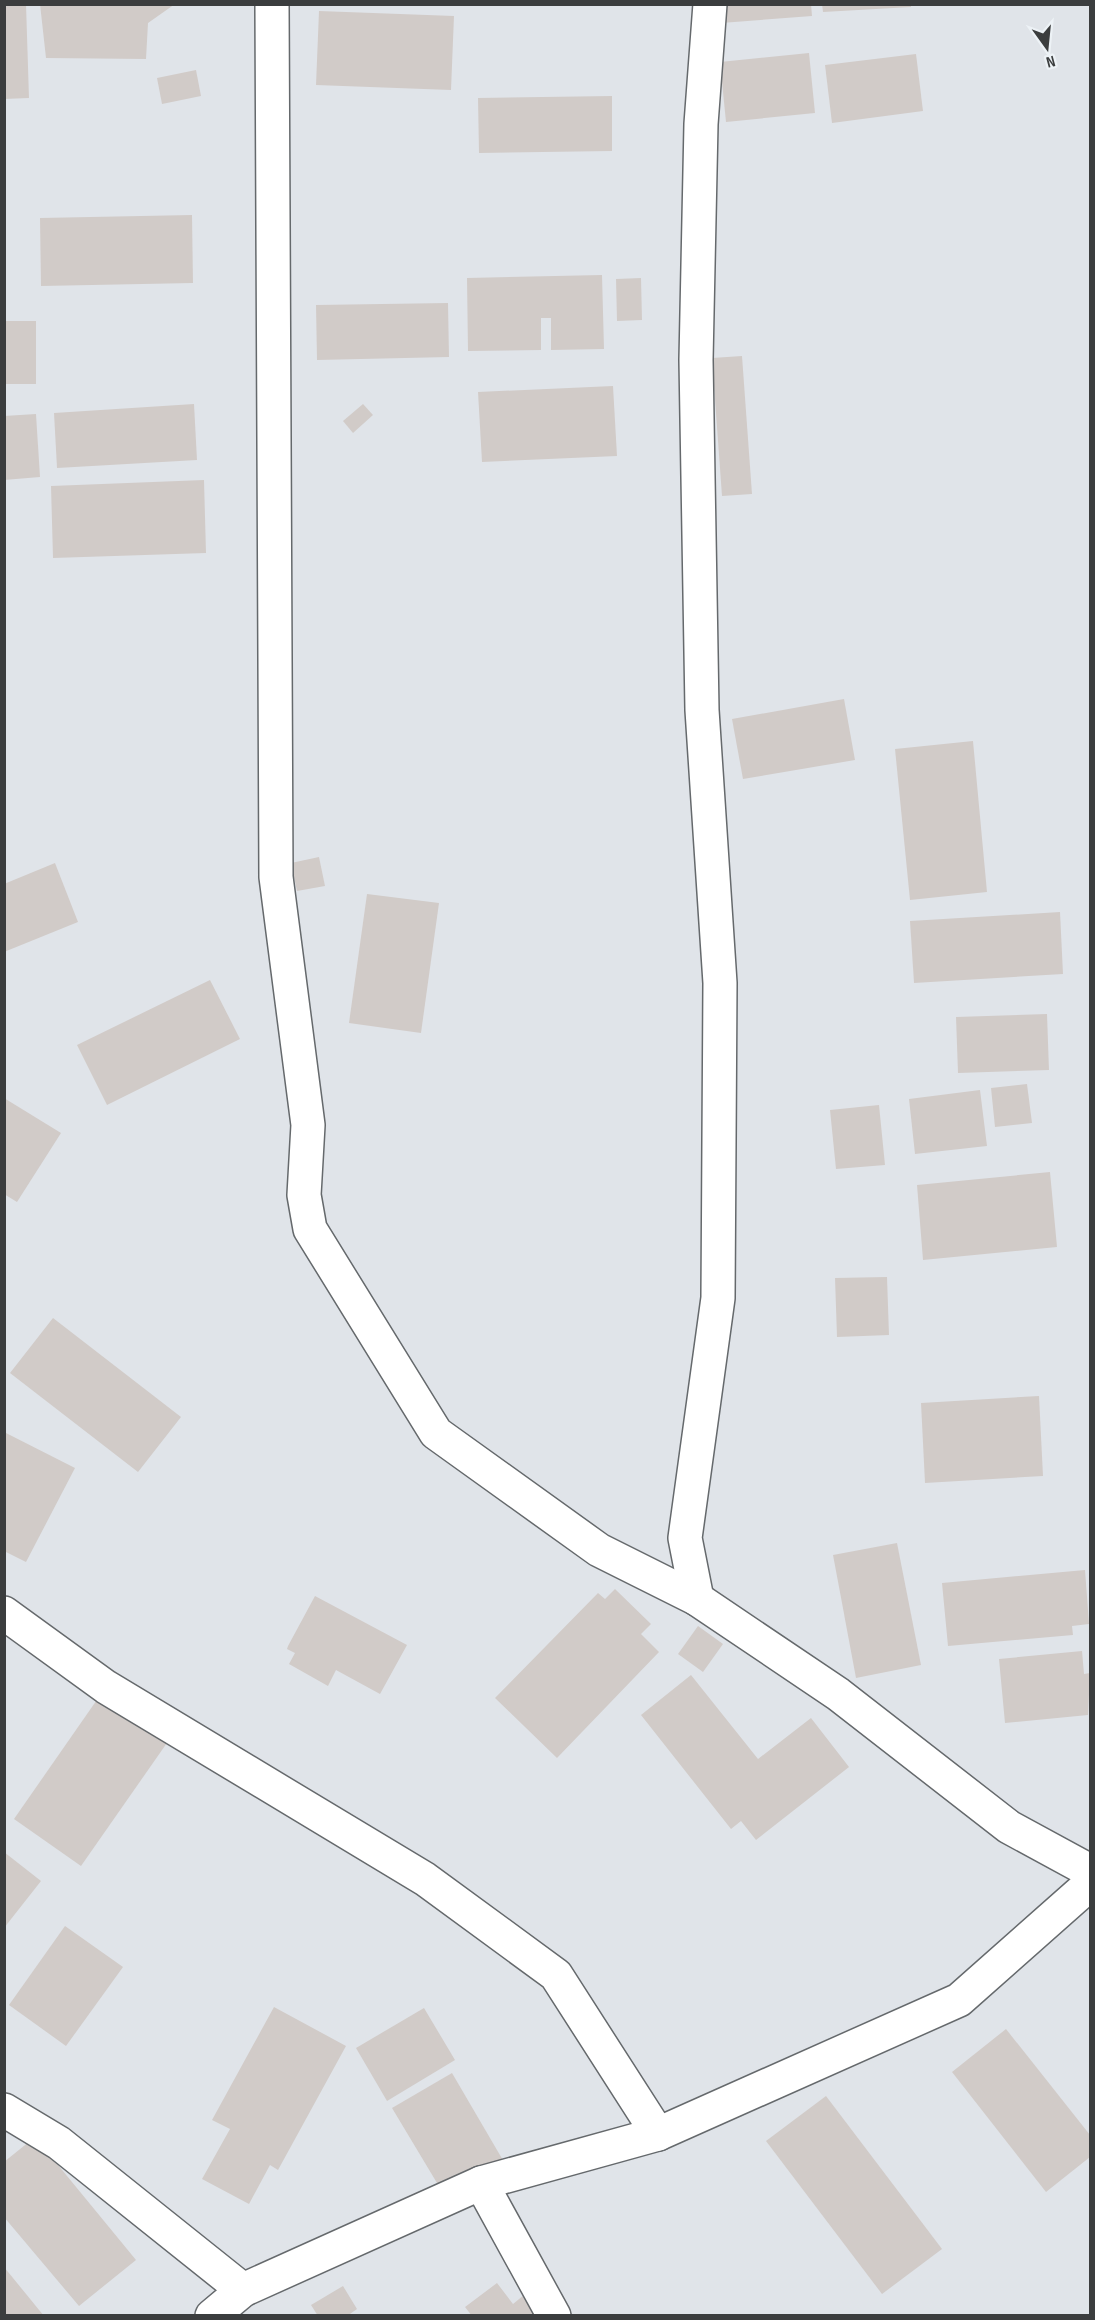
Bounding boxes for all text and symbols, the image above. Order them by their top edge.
north arrow [1017,18,1077,78]
text: N [1044,51,1057,71]

